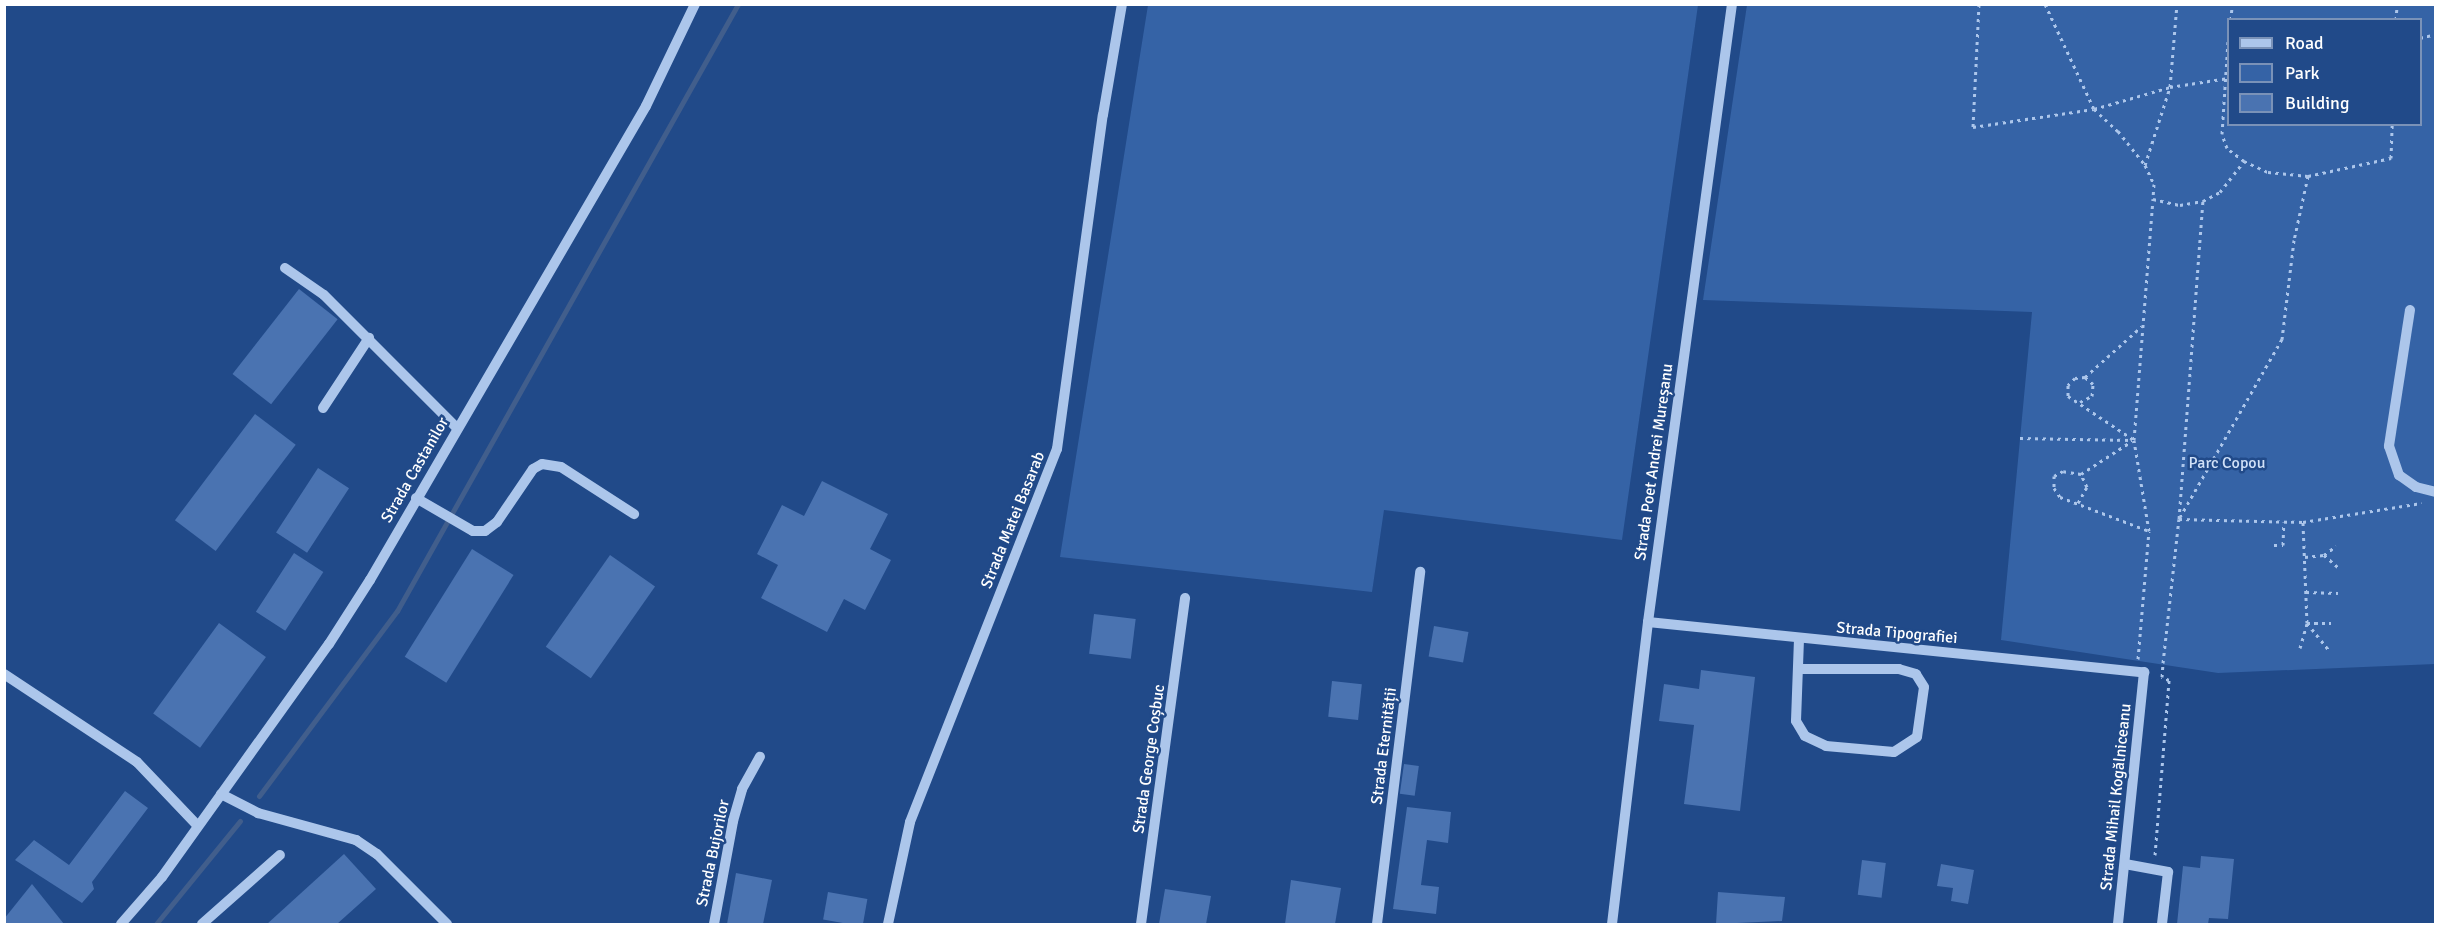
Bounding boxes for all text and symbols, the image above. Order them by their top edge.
legend [2227,18,2422,126]
text: Road [2285,32,2324,54]
text: Park [2285,62,2320,84]
text: Building [2285,92,2349,114]
street label: Strada Poet Andrei Mureșanu [1631,362,1677,562]
street label: Strada Castanilor [377,414,453,526]
street label: Strada Matei Basarab [977,449,1049,591]
park label: Parc Copou [2189,453,2265,473]
street label: Strada Tipografiei [1836,618,1958,648]
street label: Strada George Coșbuc [1129,683,1169,835]
street label: Strada Eternității [1367,686,1401,806]
street label: Strada Mihail Kogălniceanu [2097,702,2135,892]
street label: Strada Bujorilor [692,798,734,908]

